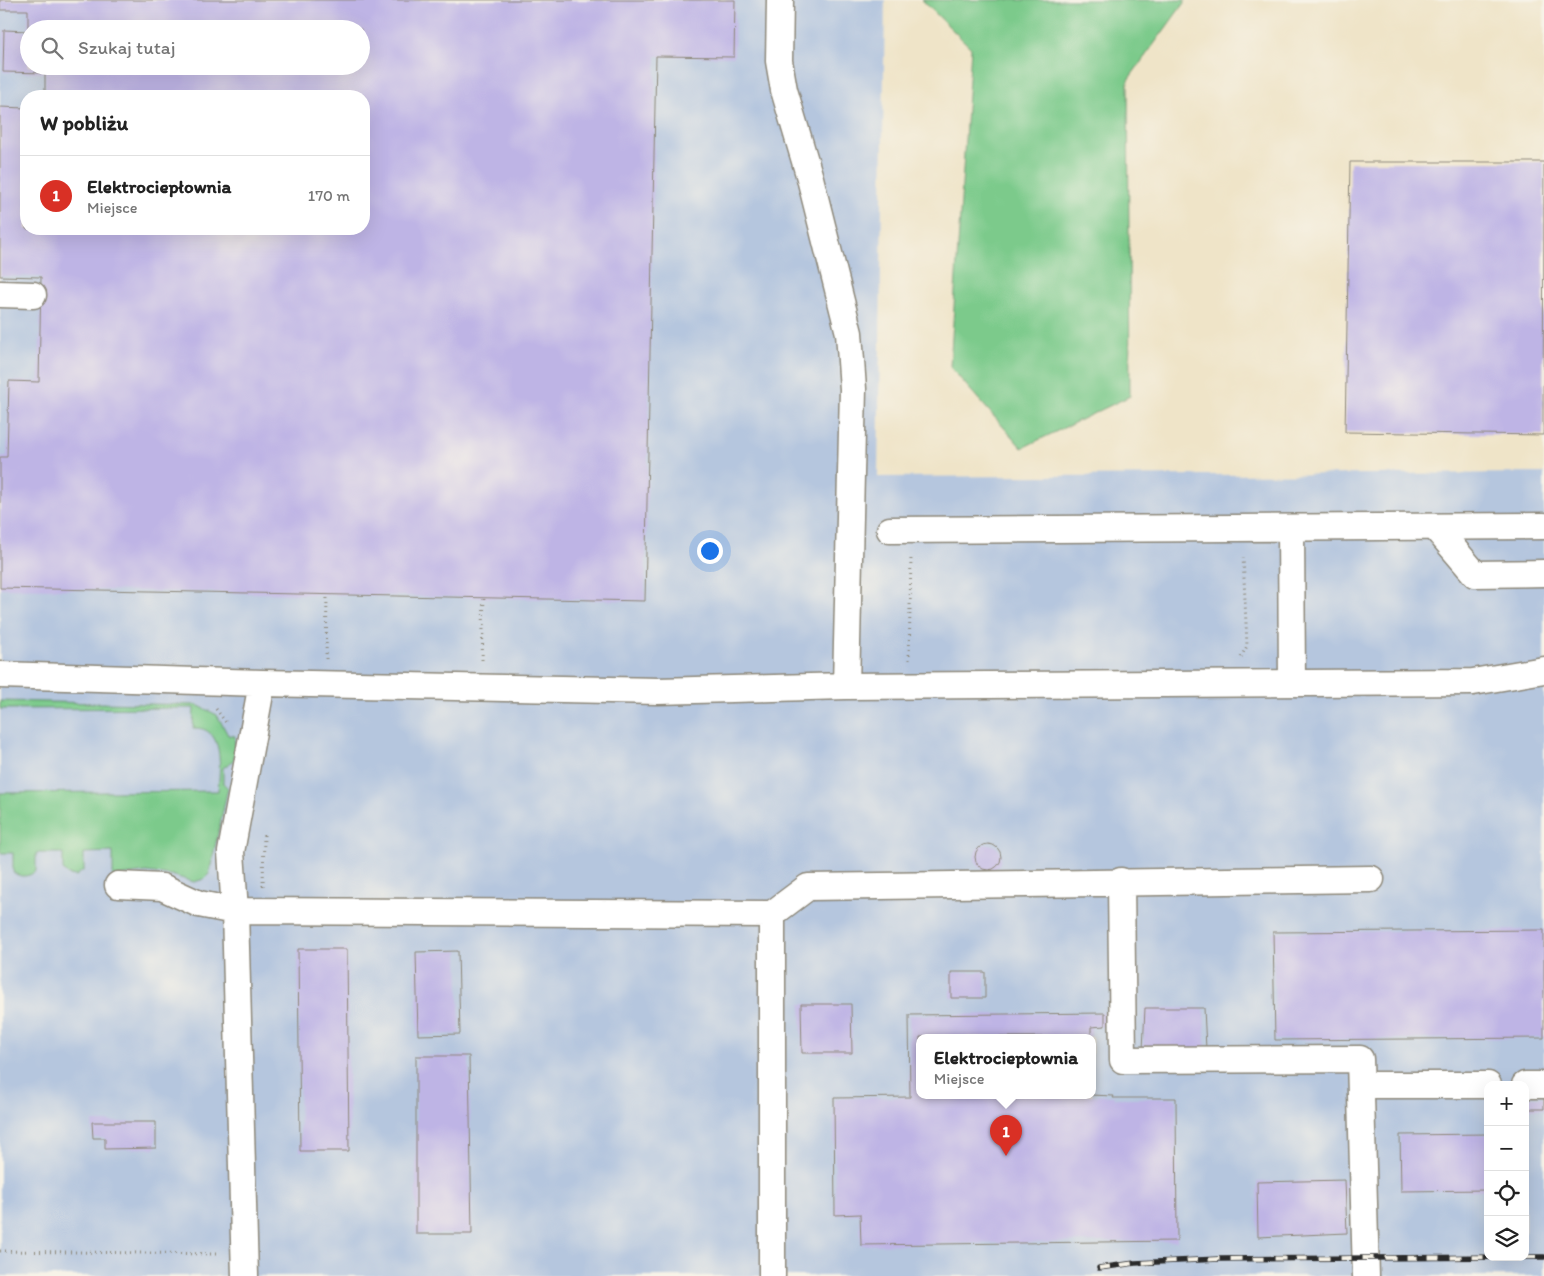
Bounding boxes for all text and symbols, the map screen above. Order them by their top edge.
search box [20,20,370,75]
icon: search [38,34,66,62]
text: Szukaj tutaj [78,36,175,59]
text: W pobliżu [40,110,128,135]
text: Elektrociepłownia [87,175,231,198]
text: 1 [52,186,60,205]
text: 170 m [308,186,350,205]
text: Miejsce [87,198,138,217]
your location [697,538,723,564]
popup [916,1034,1096,1099]
text: Elektrociepłownia [934,1046,1078,1069]
text: Miejsce [934,1069,984,1088]
map controls [1484,1081,1529,1261]
button: + [1484,1081,1529,1126]
pin: 1 [990,1115,1022,1156]
button: − [1484,1126,1529,1171]
button: locate [1484,1171,1529,1216]
button: layers [1484,1216,1529,1261]

